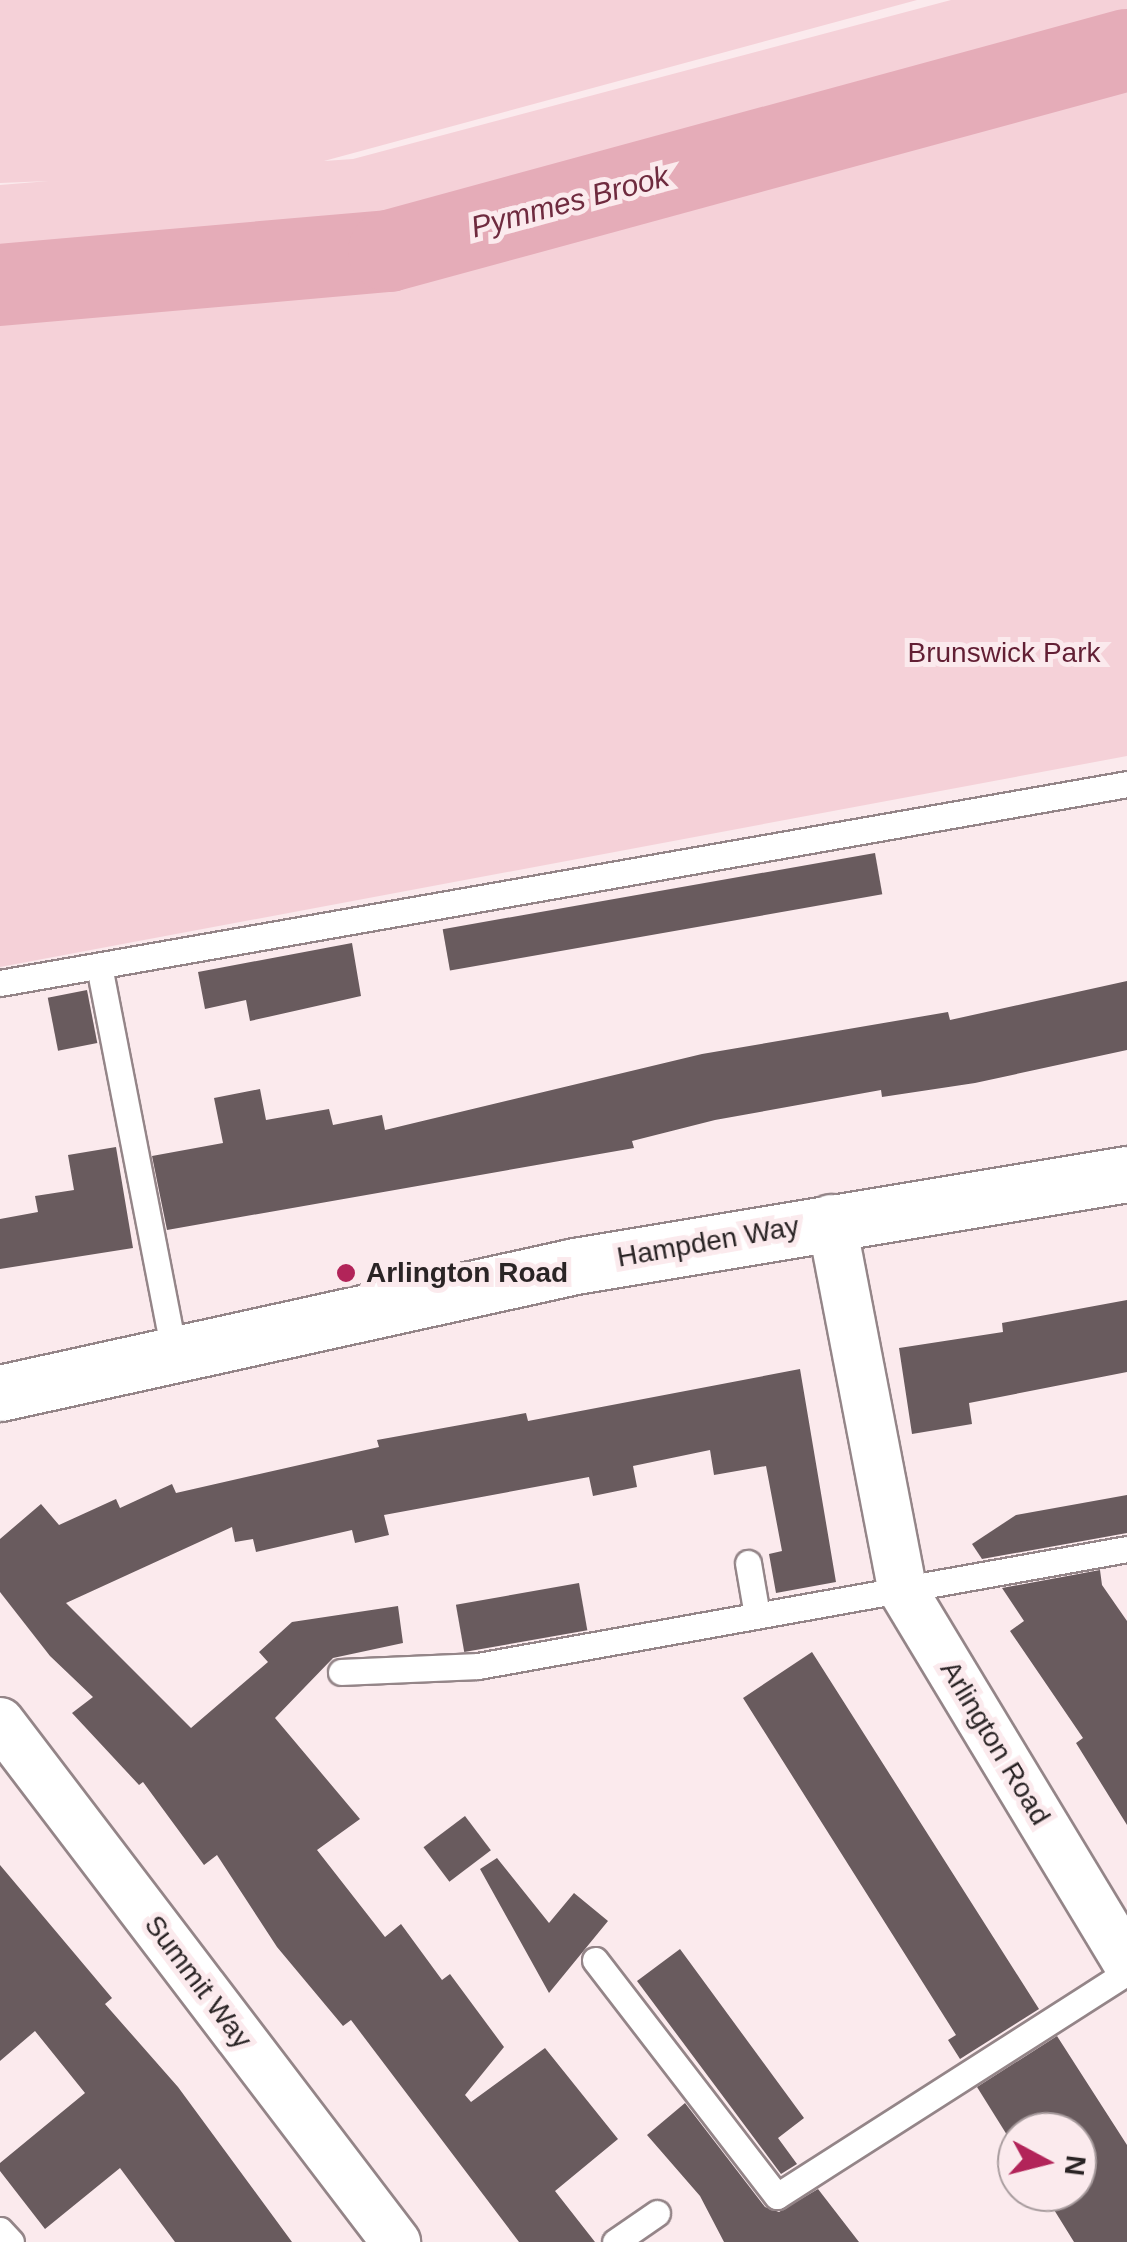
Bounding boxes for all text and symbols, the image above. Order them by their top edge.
water label: Pymmes Brook [467,158,673,246]
park label: Brunswick Park [908,636,1100,670]
street label: Hampden Way [614,1209,802,1275]
place label: Arlington Road [366,1256,568,1290]
marker: Arlington Road [335,1262,357,1284]
street label: Arlington Road [933,1655,1057,1831]
street label: Summit Way [137,1909,259,2055]
north arrow [997,2112,1097,2212]
text: N [1059,2154,1092,2177]

